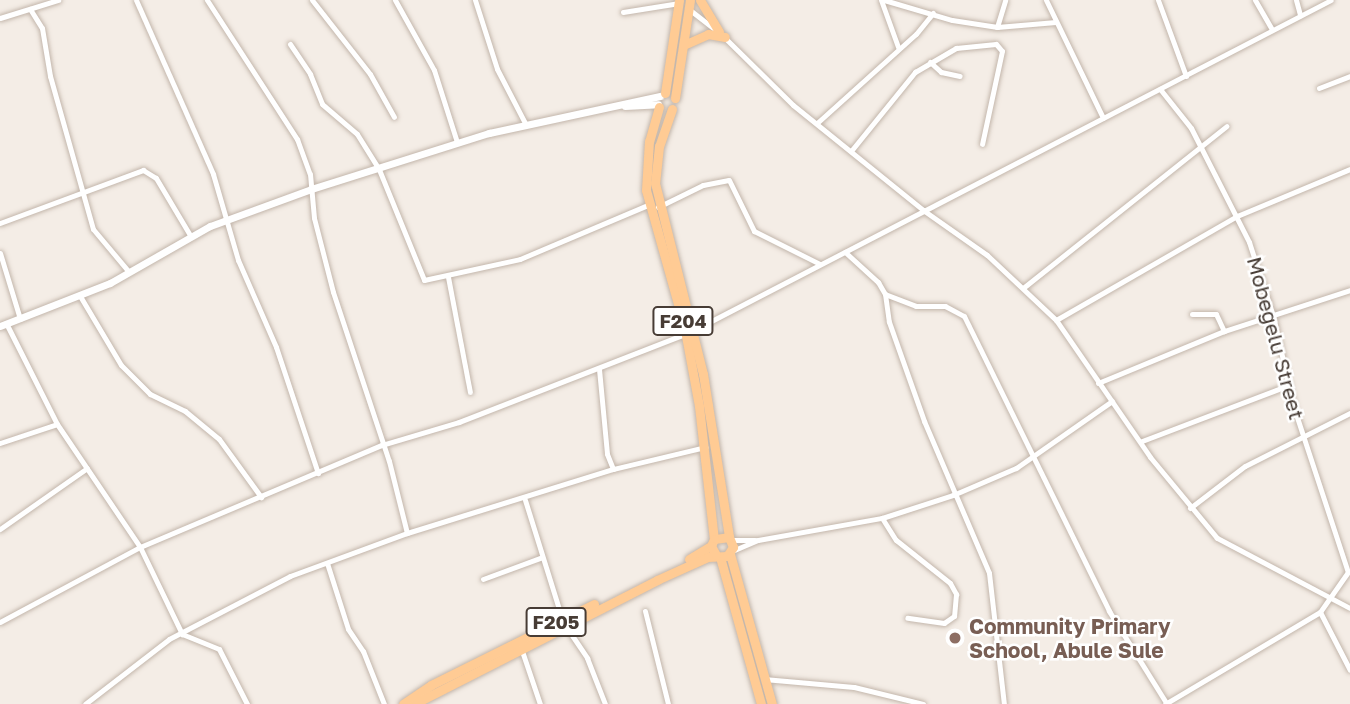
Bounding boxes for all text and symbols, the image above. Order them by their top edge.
street label: Mobegelu Street [1242,254,1310,422]
road number: F204 [652,306,714,336]
road number: F205 [524,607,588,638]
place label: Community Primary School, Abule Sule [969,613,1171,663]
marker: Community Primary School, Abule Sule [947,630,963,646]

